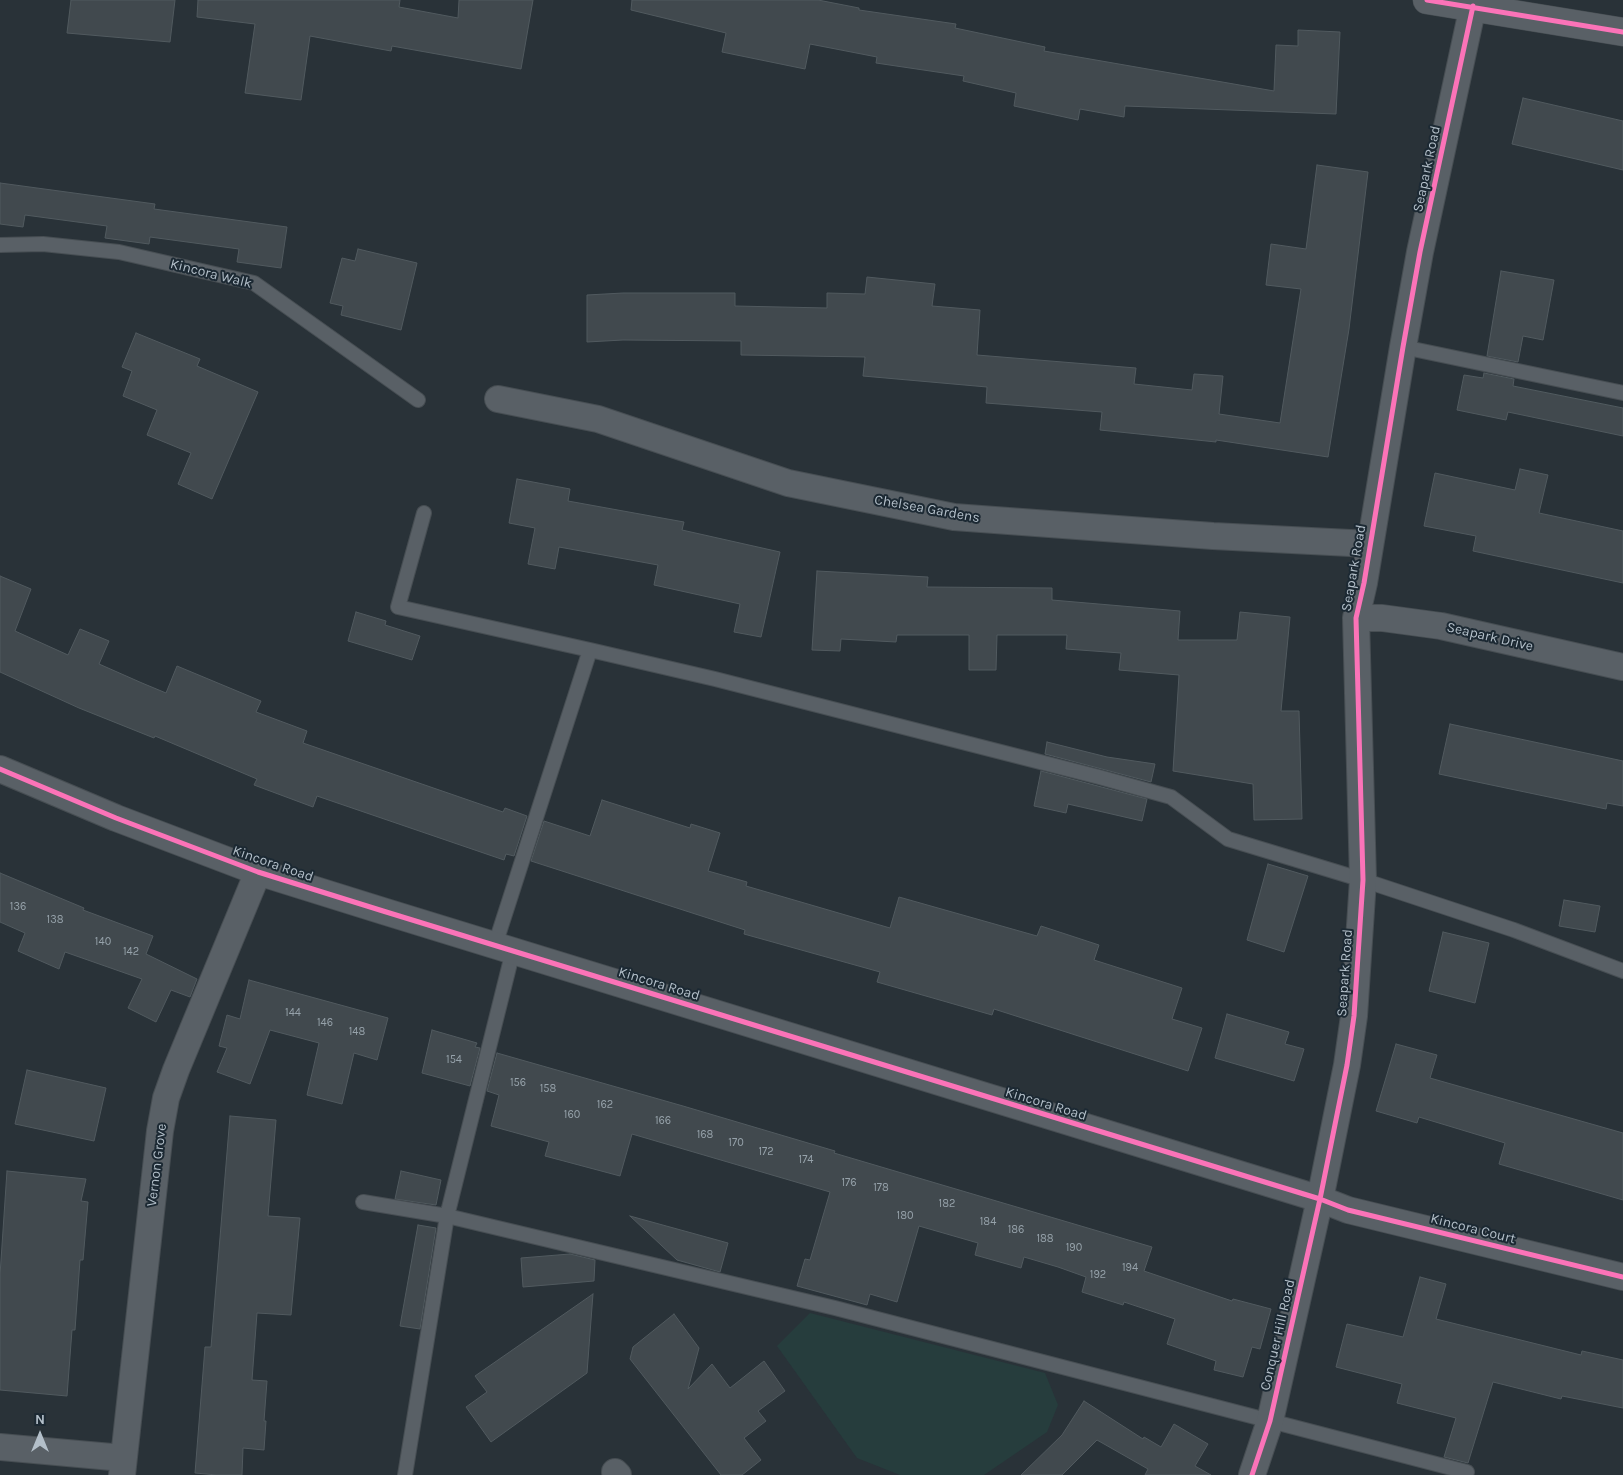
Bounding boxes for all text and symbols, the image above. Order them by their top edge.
street label: Seapark Road [1410,124,1444,214]
street label: Kincora Walk [168,256,254,292]
street label: Chelsea Gardens [873,491,981,527]
street label: Seapark Road [1338,523,1370,613]
street label: Seapark Drive [1445,619,1535,655]
street label: Kincora Road [230,842,316,886]
house number: 136 [10,900,26,914]
house number: 138 [47,913,63,927]
street label: Seapark Road [1334,929,1356,1017]
house number: 140 [95,935,111,949]
house number: 142 [123,945,139,959]
street label: Kincora Road [616,964,702,1004]
house number: 144 [285,1006,301,1020]
house number: 146 [317,1016,333,1030]
house number: 148 [349,1025,365,1039]
house number: 154 [446,1053,462,1067]
house number: 156 [510,1076,526,1090]
house number: 158 [540,1082,556,1096]
street label: Kincora Road [1003,1084,1089,1124]
house number: 162 [597,1098,613,1112]
house number: 160 [564,1108,580,1122]
house number: 166 [655,1114,671,1128]
street label: Vernon Grove [144,1123,170,1207]
house number: 168 [697,1128,713,1142]
house number: 170 [728,1136,744,1150]
house number: 172 [758,1145,774,1159]
house number: 174 [799,1153,813,1167]
house number: 176 [841,1176,857,1190]
house number: 178 [873,1181,889,1195]
house number: 182 [939,1197,955,1211]
house number: 180 [897,1209,913,1223]
street label: Kincora Court [1429,1210,1517,1248]
house number: 184 [980,1215,996,1229]
house number: 186 [1008,1223,1024,1237]
house number: 188 [1036,1232,1054,1246]
house number: 190 [1066,1241,1082,1255]
house number: 194 [1122,1261,1138,1275]
house number: 192 [1090,1268,1106,1282]
street label: Conquer Hill Road [1257,1278,1299,1392]
north arrow [15,1410,65,1460]
text: N [35,1411,45,1428]

